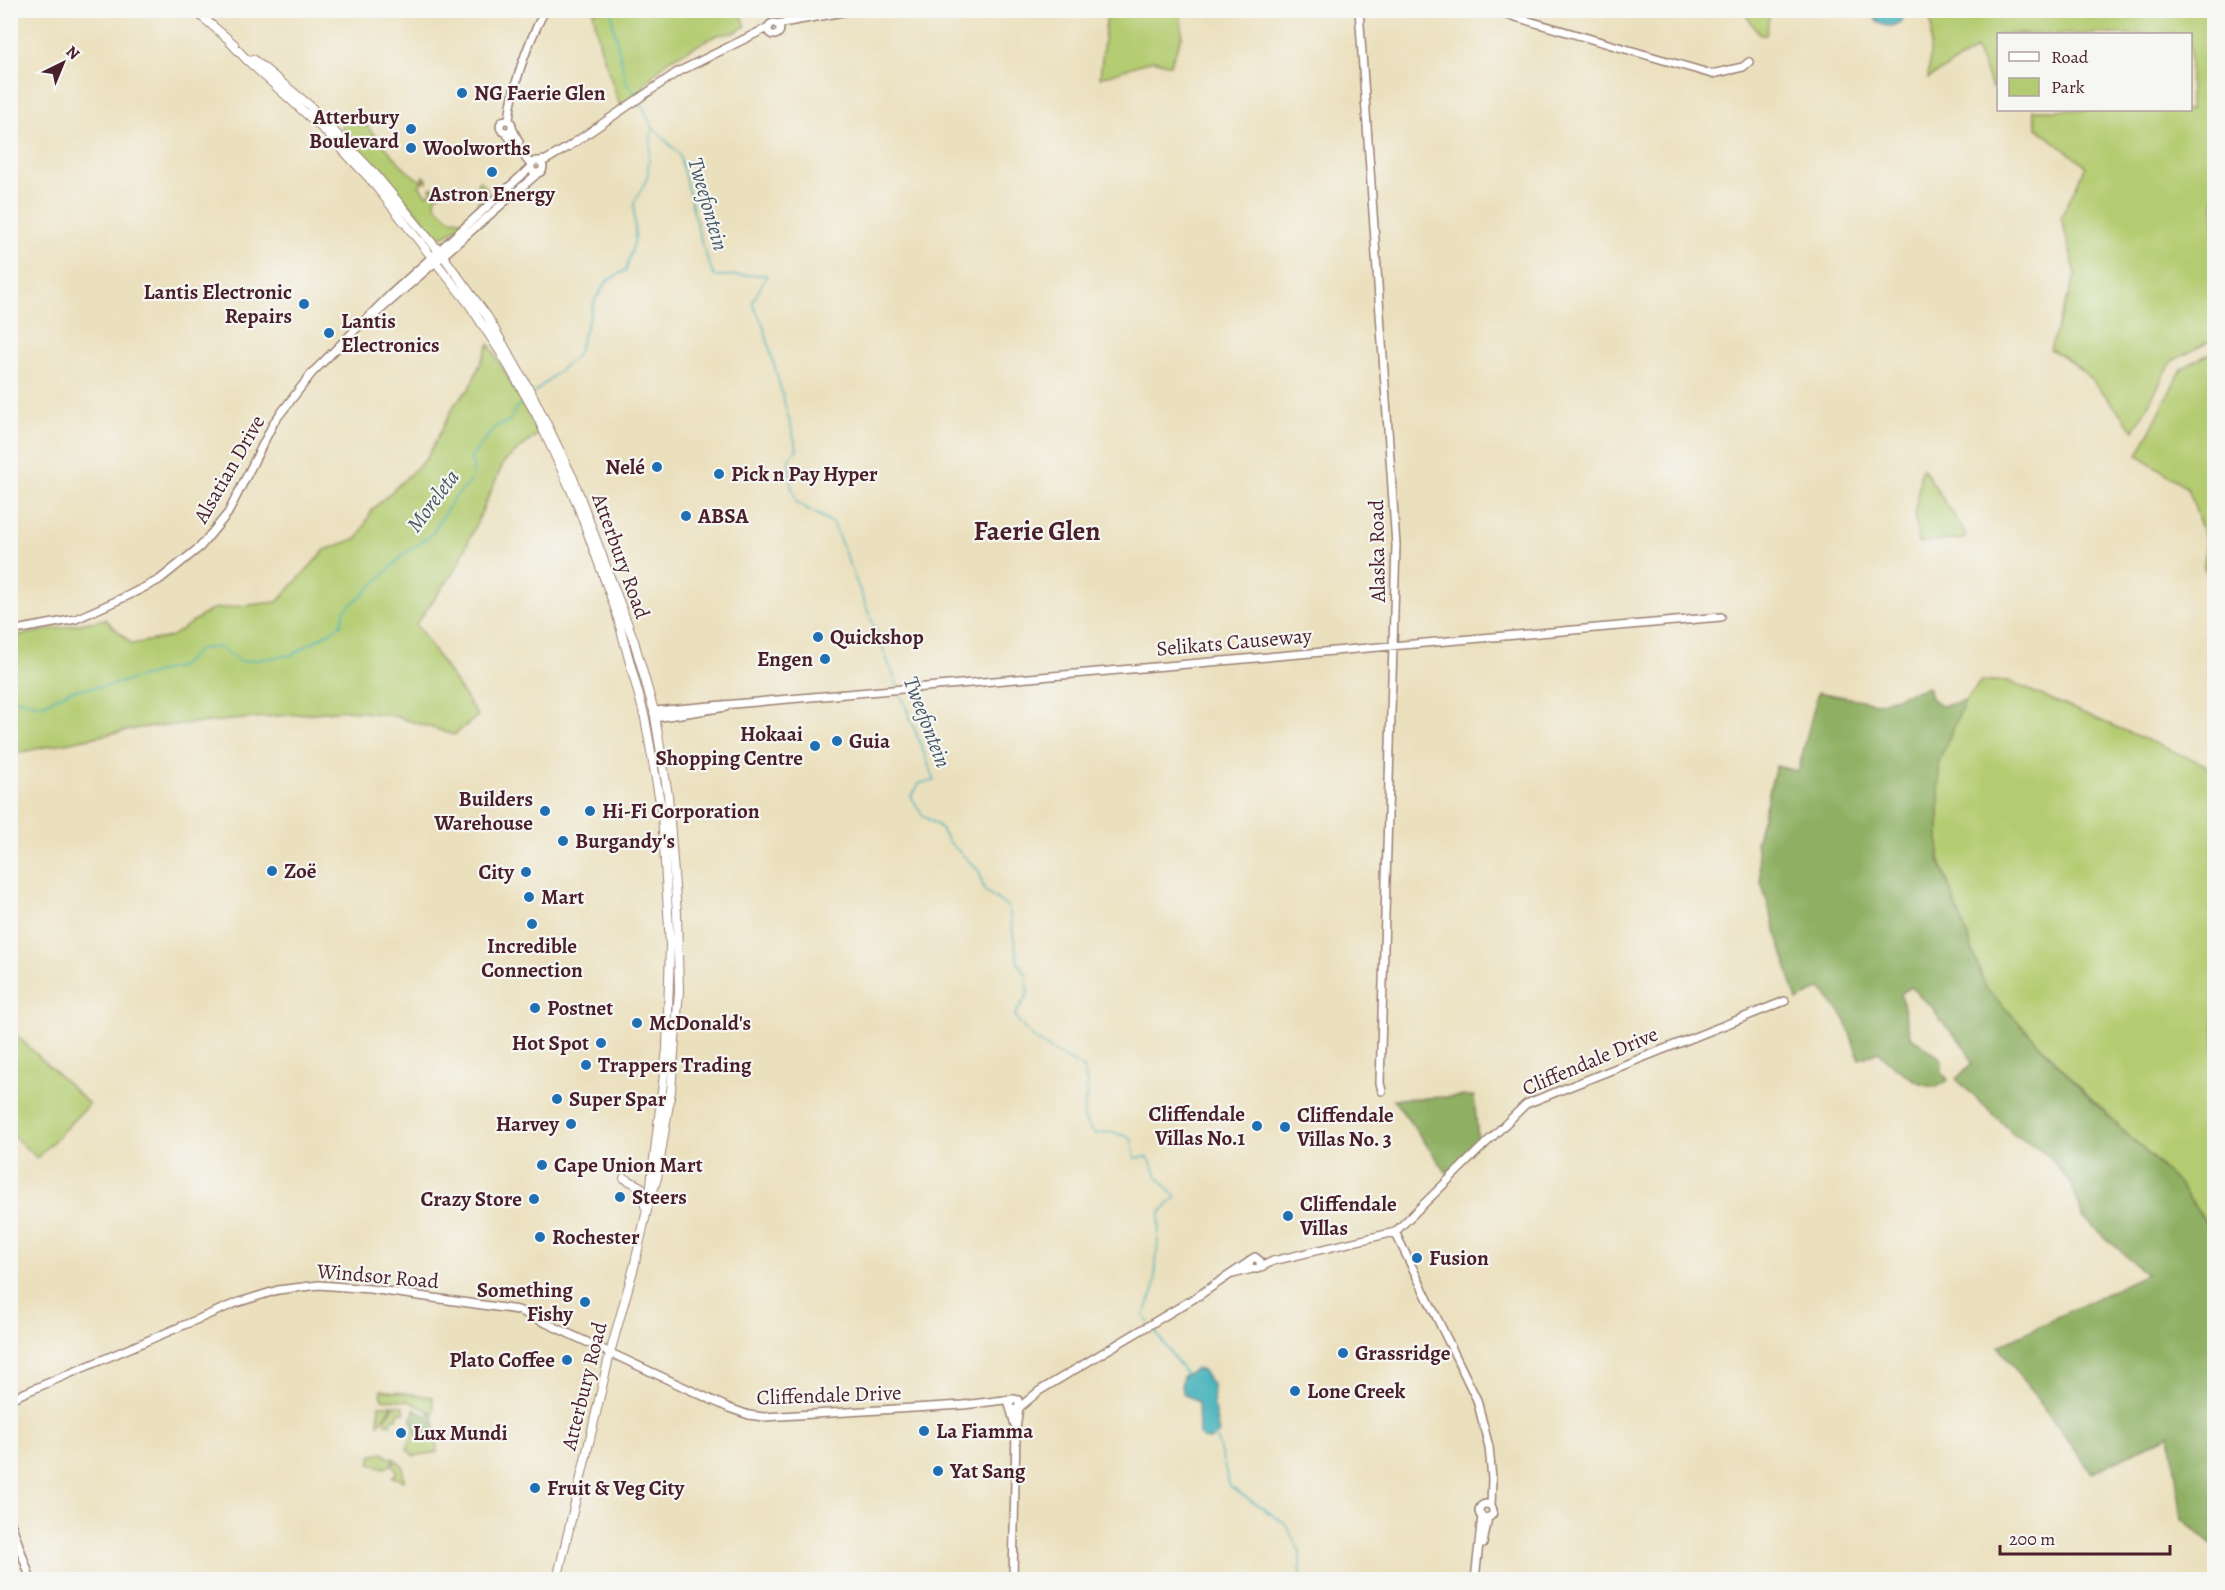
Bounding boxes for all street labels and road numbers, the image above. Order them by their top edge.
street label: Alsatian Drive [186,410,271,529]
street label: Atterbury Road [585,489,657,623]
street label: Alaska Road [1362,499,1392,604]
street label: Selikats Causeway [1155,621,1313,663]
street label: Cliffendale Drive [1518,1020,1662,1102]
street label: Windsor Road [315,1257,441,1295]
street label: Atterbury Road [554,1318,614,1454]
street label: Cliffendale Drive [756,1378,902,1412]

